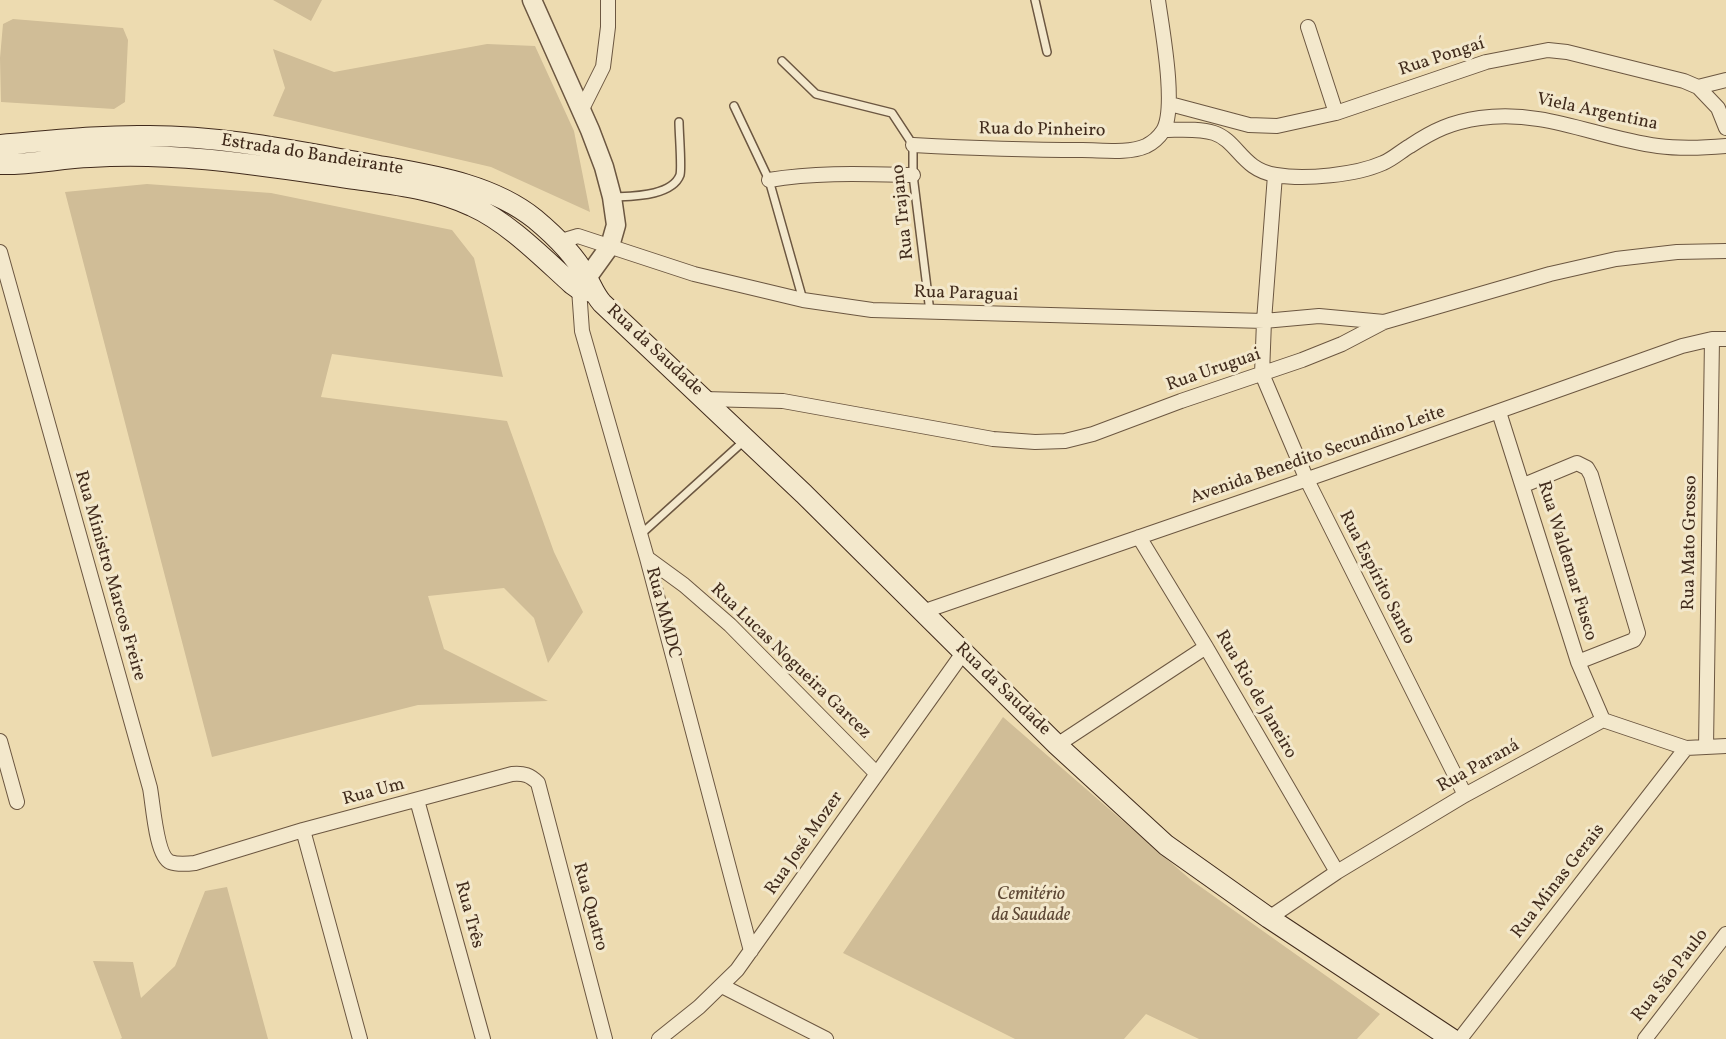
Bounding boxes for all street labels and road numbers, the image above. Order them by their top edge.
street label: Rua Pongaí [1396,34,1488,82]
street label: Viela Argentina [1534,90,1660,136]
street label: Rua do Pinheiro [978,119,1106,143]
street label: Estrada do Bandeirante [219,131,405,181]
street label: Rua Trajano [888,163,920,261]
street label: Rua Paraguai [913,282,1019,308]
street label: Rua da Saudade [601,301,707,401]
street label: Rua Uruguai [1164,345,1264,397]
street label: Avenida Benedito Secundino Leite [1188,402,1448,510]
street label: Rua Ministro Marcos Freire [69,469,149,683]
street label: Rua Mato Grosso [1679,475,1703,611]
street label: Rua Waldemar Fusco [1531,479,1601,643]
street label: Rua Espírito Santo [1333,508,1419,648]
street label: Rua MMDC [639,565,685,661]
street label: Rua Lucas Nogueira Garcez [705,579,875,745]
street label: Rua Rio de Janeiro [1209,627,1301,763]
street label: Rua da Saudade [950,639,1054,741]
street label: Rua Paraná [1434,736,1524,798]
street label: Rua Um [341,774,407,812]
street label: Rua José Mozer [761,788,849,900]
street label: Rua Minas Gerais [1508,820,1610,944]
street label: Rua Quatro [567,861,611,953]
street label: Rua Três [449,879,487,951]
street label: Rua São Paulo [1628,925,1714,1027]

